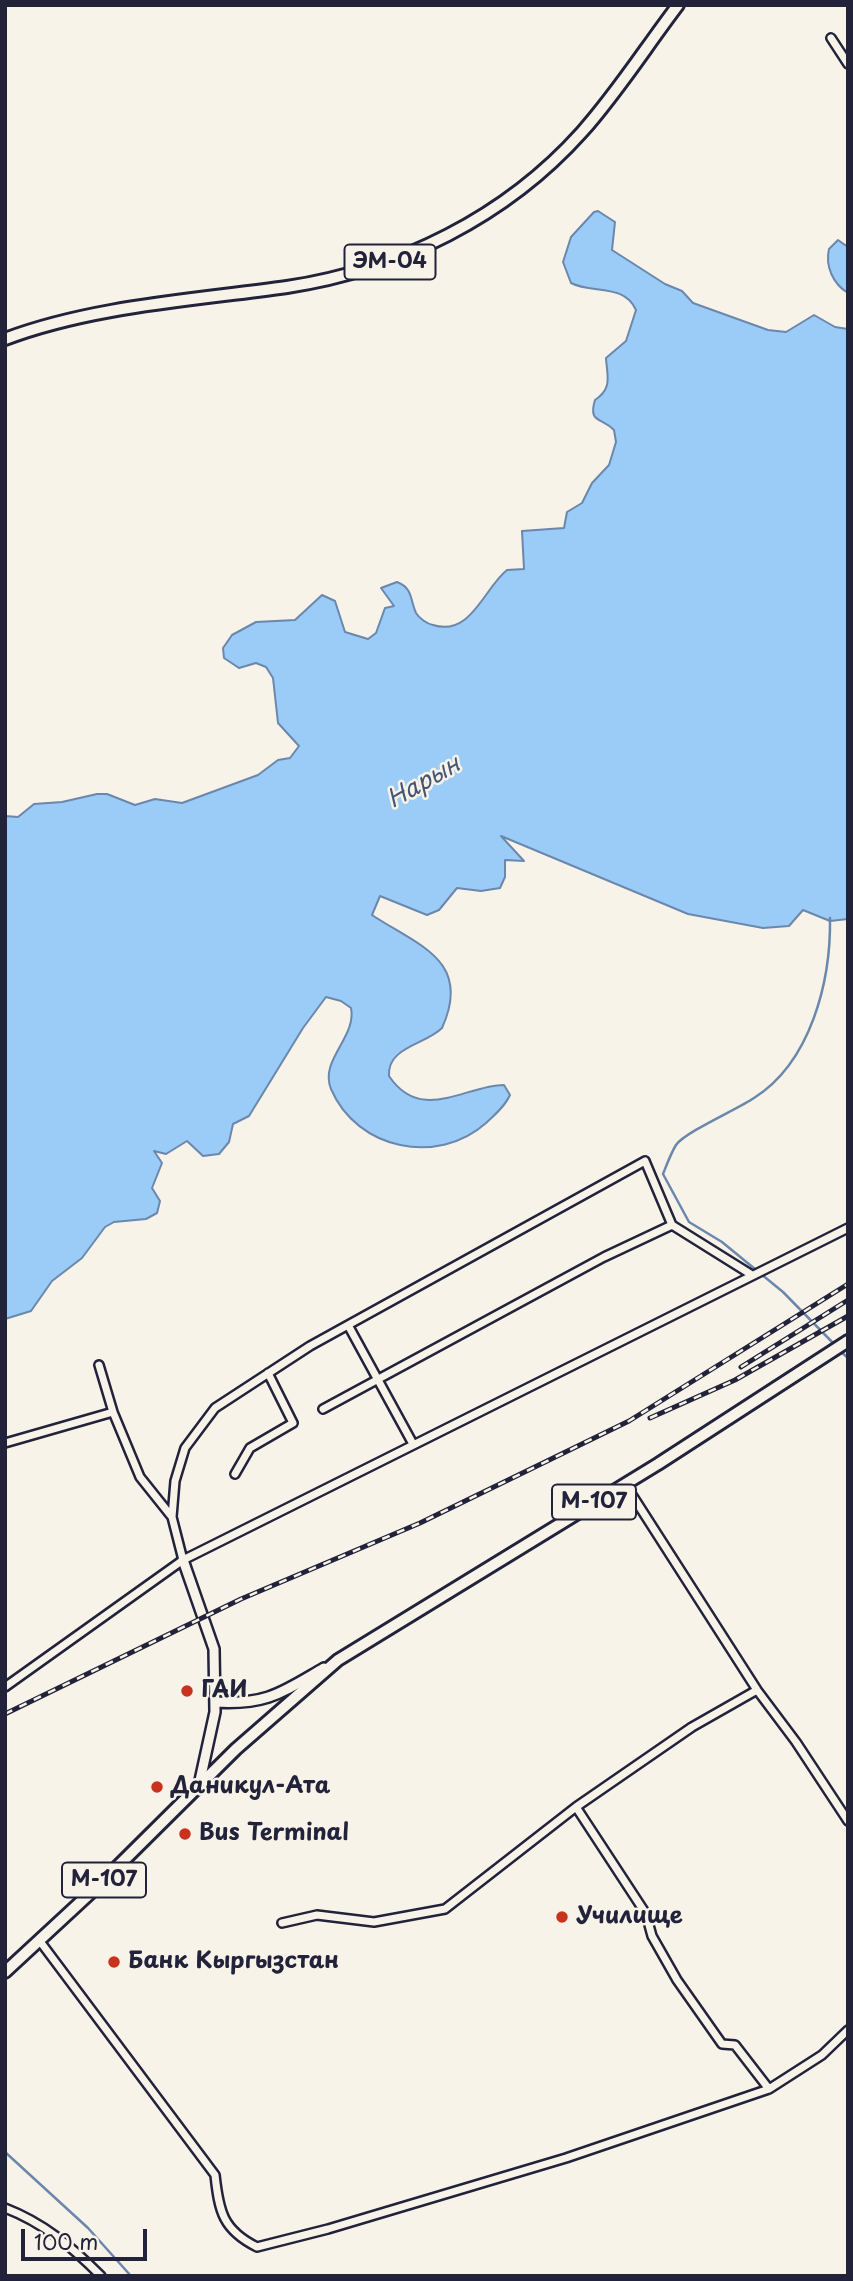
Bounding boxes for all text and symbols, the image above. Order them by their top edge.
road number: ЭМ-04 [344,244,436,280]
water label: Нарын [382,751,466,815]
road number: М-107 [552,1484,636,1520]
place label: ГАИ [201,1677,248,1705]
marker: ГАИ [179,1683,195,1699]
place label: Даникул-Ата [171,1773,330,1801]
marker: Даникул-Ата [149,1779,165,1795]
place label: Bus Terminal [199,1820,349,1848]
marker: Bus Terminal [177,1826,193,1842]
road number: М-107 [62,1862,146,1898]
place label: Училище [576,1903,683,1931]
marker: Училище [554,1909,570,1925]
place label: Банк Кыргызстан [128,1948,339,1976]
marker: Банк Кыргызстан [106,1954,122,1970]
scale bar [24,2214,150,2258]
text: 100 m [34,2225,98,2257]

